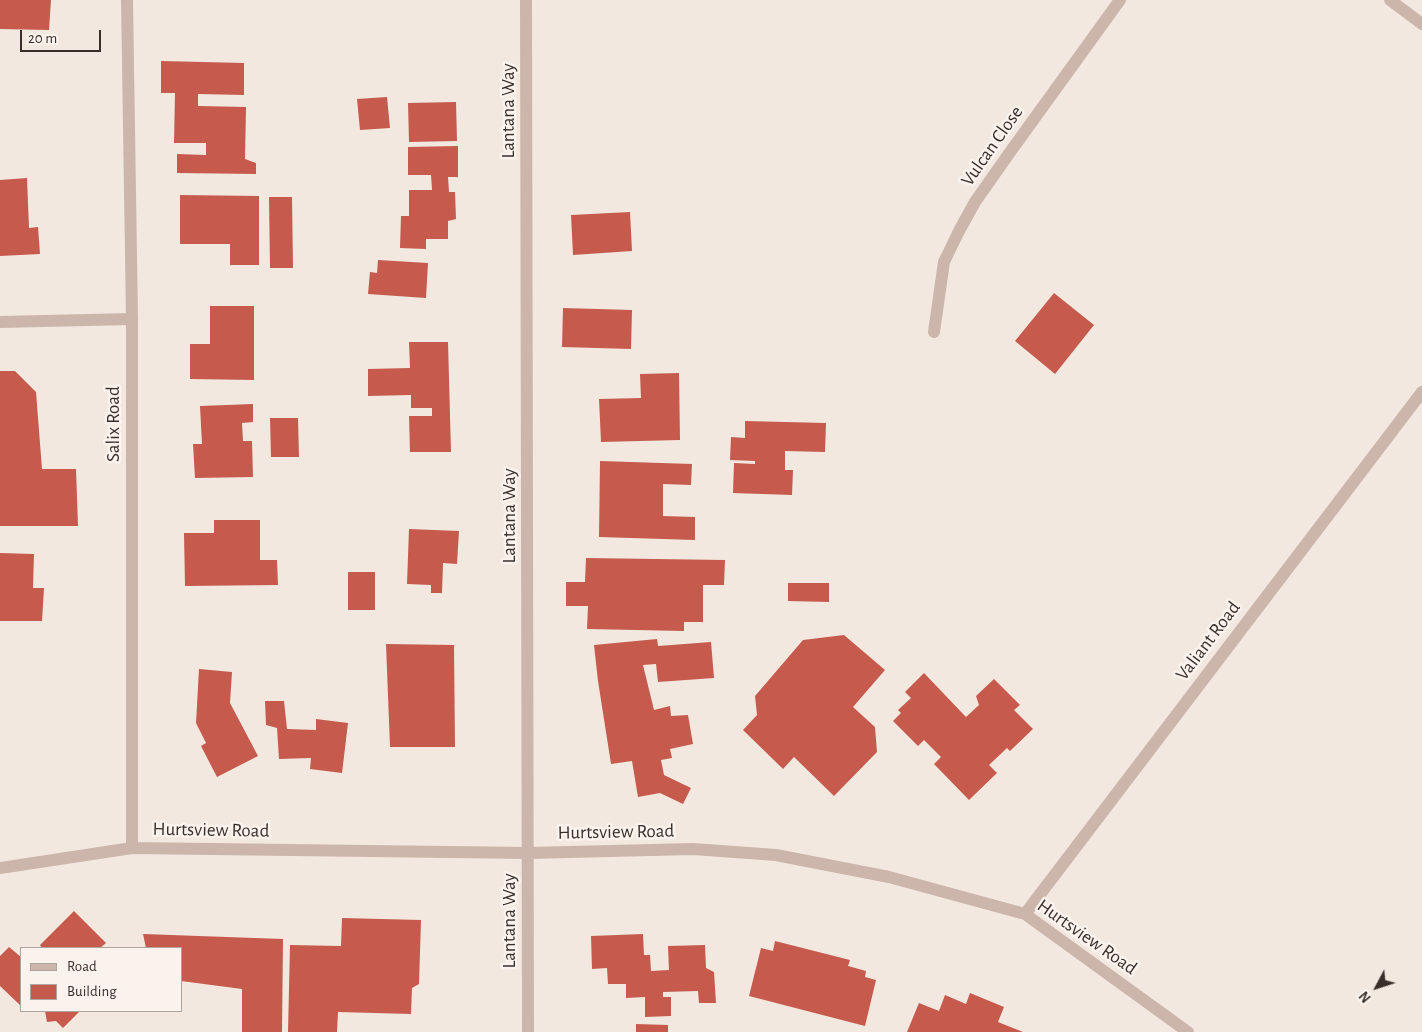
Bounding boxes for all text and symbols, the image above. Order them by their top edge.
scale bar [22,20,104,52]
text: 20 m [28,31,57,46]
street label: Lantana Way [497,63,519,159]
street label: Vulcan Close [956,102,1028,190]
street label: Salix Road [102,386,124,462]
street label: Lantana Way [498,468,520,564]
street label: Valiant Road [1171,597,1245,685]
street label: Hurtsview Road [152,818,270,842]
street label: Hurtsview Road [557,820,675,844]
street label: Lantana Way [498,873,520,969]
street label: Hurtsview Road [1033,894,1141,980]
legend [20,947,182,1012]
text: Road [67,959,97,974]
north arrow [1352,962,1402,1012]
text: Building [67,984,117,999]
text: N [1357,988,1374,1005]

